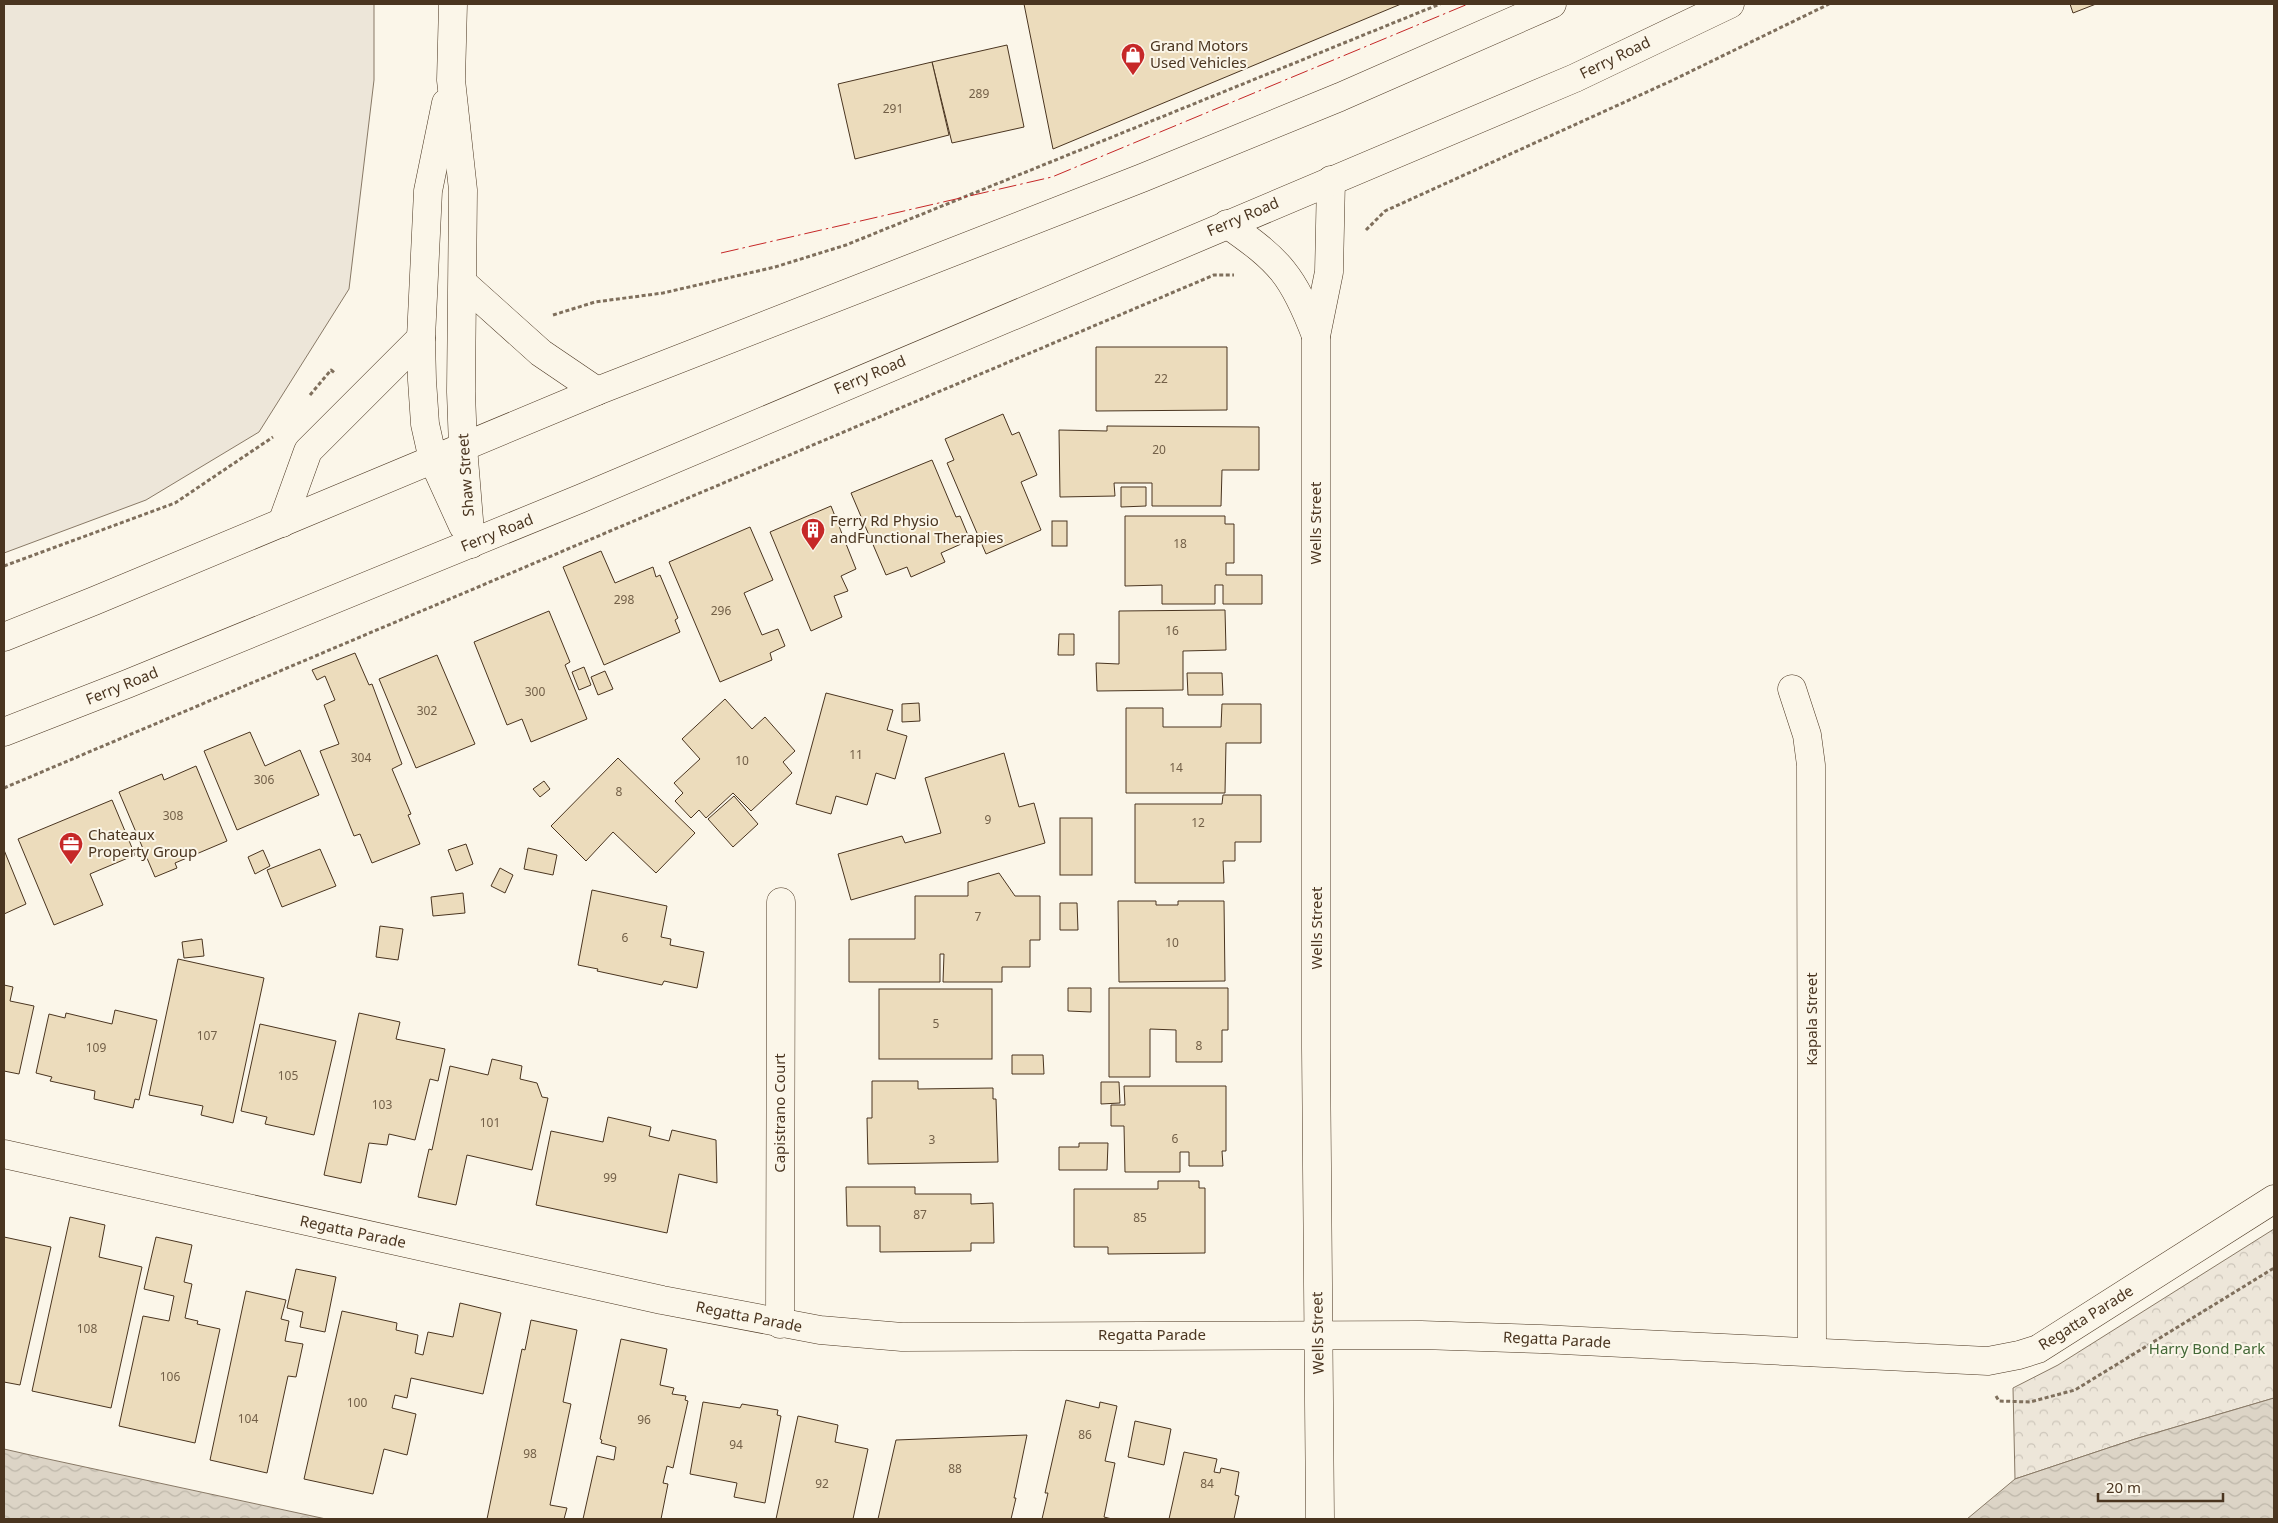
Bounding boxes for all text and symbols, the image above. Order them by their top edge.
street label: Ferry Road [1576,31,1653,83]
place label: Grand Motors Used Vehicles [1150,35,1248,72]
shop icon: Grand Motors Used Vehicles [1120,42,1146,76]
house number: 289 [969,85,989,102]
house number: 291 [883,100,903,117]
street label: Ferry Road [1204,192,1282,240]
street label: Ferry Road [831,350,909,398]
house number: 22 [1154,370,1168,387]
street label: Shaw Street [452,432,478,517]
house number: 20 [1152,441,1166,458]
street label: Wells Street [1305,481,1325,564]
street label: Ferry Road [458,509,536,556]
place label: Ferry Rd Physio andFunctional Therapies [830,510,1003,547]
building icon: Ferry Rd Physio andFunctional Therapies [800,517,826,551]
house number: 18 [1173,535,1187,552]
house number: 298 [614,591,634,608]
house number: 296 [711,602,731,619]
house number: 16 [1165,622,1179,639]
street label: Ferry Road [83,662,161,709]
house number: 300 [525,683,545,700]
house number: 302 [417,702,437,719]
house number: 11 [849,746,863,763]
house number: 304 [351,749,371,766]
house number: 10 [735,752,749,769]
house number: 14 [1169,759,1183,776]
house number: 306 [254,771,274,788]
house number: 8 [616,783,623,800]
house number: 308 [163,807,183,824]
house number: 9 [985,811,992,828]
house number: 12 [1191,814,1205,831]
place label: Chateaux Property Group [88,824,197,861]
office icon: Chateaux Property Group [58,831,84,865]
street label: Wells Street [1306,886,1326,969]
house number: 7 [975,908,982,925]
house number: 6 [622,929,629,946]
house number: 10 [1165,934,1179,951]
street label: Kapala Street [1801,972,1821,1066]
house number: 5 [933,1015,940,1032]
house number: 107 [197,1027,217,1044]
house number: 8 [1196,1037,1203,1054]
house number: 109 [86,1039,106,1056]
street label: Capistrano Court [769,1053,789,1173]
house number: 105 [278,1067,298,1084]
house number: 103 [372,1096,392,1113]
house number: 101 [480,1114,500,1131]
house number: 6 [1172,1130,1179,1147]
house number: 3 [929,1131,936,1148]
house number: 99 [603,1169,617,1186]
house number: 87 [913,1206,927,1223]
house number: 85 [1133,1209,1147,1226]
street label: Regatta Parade [298,1210,408,1252]
street label: Regatta Parade [2034,1280,2137,1354]
street label: Wells Street [1306,1291,1328,1375]
street label: Regatta Parade [694,1296,804,1336]
house number: 108 [77,1320,97,1337]
street label: Regatta Parade [1098,1324,1206,1344]
street label: Regatta Parade [1503,1326,1612,1352]
park label: Harry Bond Park [2149,1338,2265,1358]
house number: 106 [160,1368,180,1385]
house number: 100 [347,1394,367,1411]
house number: 104 [238,1410,258,1427]
house number: 96 [637,1411,651,1428]
house number: 86 [1078,1426,1092,1443]
house number: 94 [729,1436,743,1453]
house number: 98 [523,1445,537,1462]
house number: 88 [948,1460,962,1477]
scale bar [2098,1470,2223,1502]
house number: 92 [815,1475,829,1492]
house number: 84 [1200,1475,1214,1492]
text: 20 m [2106,1477,2141,1497]

